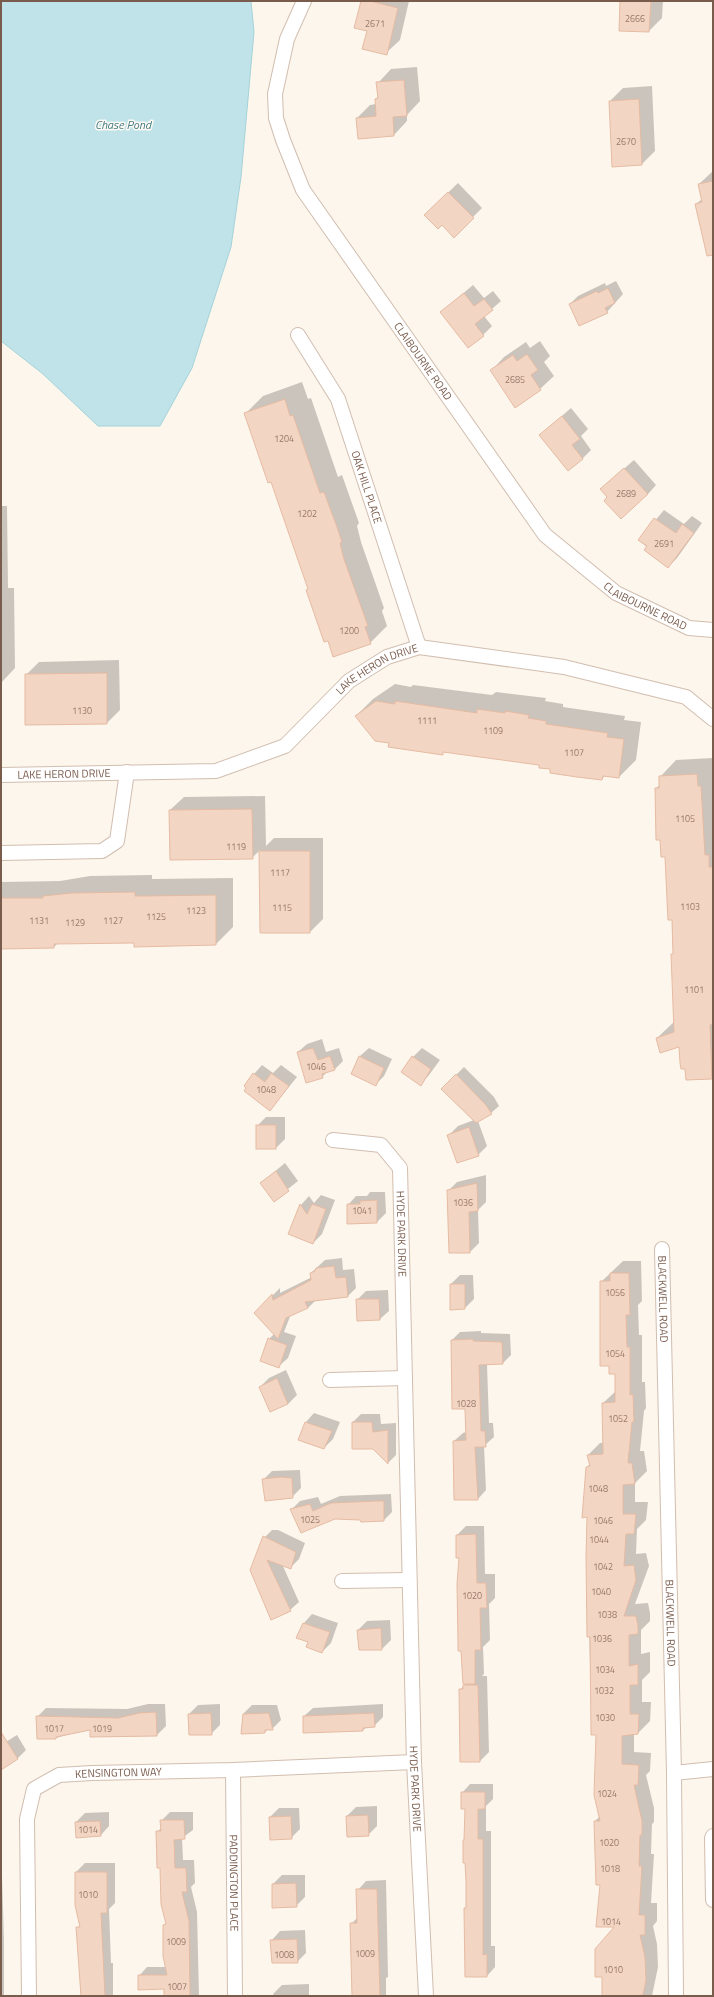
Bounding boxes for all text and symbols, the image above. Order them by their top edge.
house number: 2666 [625,12,645,25]
house number: 2671 [365,17,385,30]
water label: Chase Pond [95,115,153,134]
house number: 2670 [616,135,636,148]
street label: CLAIBOURNE ROAD [390,319,456,403]
house number: 2685 [505,373,525,386]
house number: 1204 [274,432,294,445]
street label: OAK HILL PLACE [347,448,386,525]
house number: 2689 [616,487,636,500]
house number: 1202 [297,507,317,520]
house number: 2691 [654,537,674,550]
street label: CLAIBOURNE ROAD [600,578,690,634]
house number: 1200 [339,624,359,637]
street label: LAKE HERON DRIVE [332,640,420,698]
house number: 1130 [72,704,92,717]
house number: 1111 [417,714,437,727]
house number: 1109 [483,724,503,737]
house number: 1107 [564,746,584,759]
street label: LAKE HERON DRIVE [17,765,111,783]
house number: 1105 [675,812,695,825]
house number: 1119 [226,840,246,853]
house number: 1117 [270,866,290,879]
house number: 1103 [680,900,700,913]
house number: 1115 [272,901,292,914]
house number: 1123 [186,904,206,917]
house number: 1125 [146,910,166,923]
house number: 1131 [29,914,49,927]
house number: 1127 [103,914,123,927]
house number: 1129 [65,916,85,929]
house number: 1101 [684,983,704,996]
house number: 1046 [306,1060,326,1073]
house number: 1048 [256,1083,276,1096]
street label: HYDE PARK DRIVE [393,1191,411,1277]
house number: 1036 [453,1196,473,1209]
house number: 1041 [352,1204,372,1217]
street label: BLACKWELL ROAD [654,1255,672,1343]
house number: 1056 [605,1286,625,1299]
house number: 1054 [605,1347,625,1360]
house number: 1028 [456,1397,476,1410]
house number: 1052 [608,1412,628,1425]
house number: 1048 [588,1482,608,1495]
house number: 1025 [300,1513,320,1526]
house number: 1046 [593,1514,613,1527]
house number: 1044 [589,1533,609,1546]
house number: 1042 [593,1560,613,1573]
street label: BLACKWELL ROAD [662,1579,680,1667]
house number: 1040 [591,1585,611,1598]
house number: 1020 [462,1589,482,1602]
house number: 1038 [597,1608,617,1621]
house number: 1036 [592,1632,612,1645]
house number: 1034 [595,1663,615,1676]
house number: 1032 [594,1684,614,1697]
house number: 1030 [595,1711,615,1724]
house number: 1017 [44,1722,64,1735]
house number: 1019 [92,1722,112,1735]
street label: HYDE PARK DRIVE [406,1745,426,1832]
street label: KENSINGTON WAY [75,1764,162,1782]
house number: 1024 [597,1787,617,1800]
house number: 1014 [78,1823,98,1836]
street label: PADDINGTON PLACE [226,1834,242,1932]
house number: 1020 [599,1836,619,1849]
house number: 1018 [600,1862,620,1875]
house number: 1010 [78,1888,98,1901]
house number: 1014 [601,1915,621,1928]
house number: 1009 [166,1935,186,1948]
house number: 1009 [355,1947,375,1960]
house number: 1008 [274,1948,294,1961]
house number: 1010 [603,1963,623,1976]
house number: 1007 [167,1980,187,1993]

